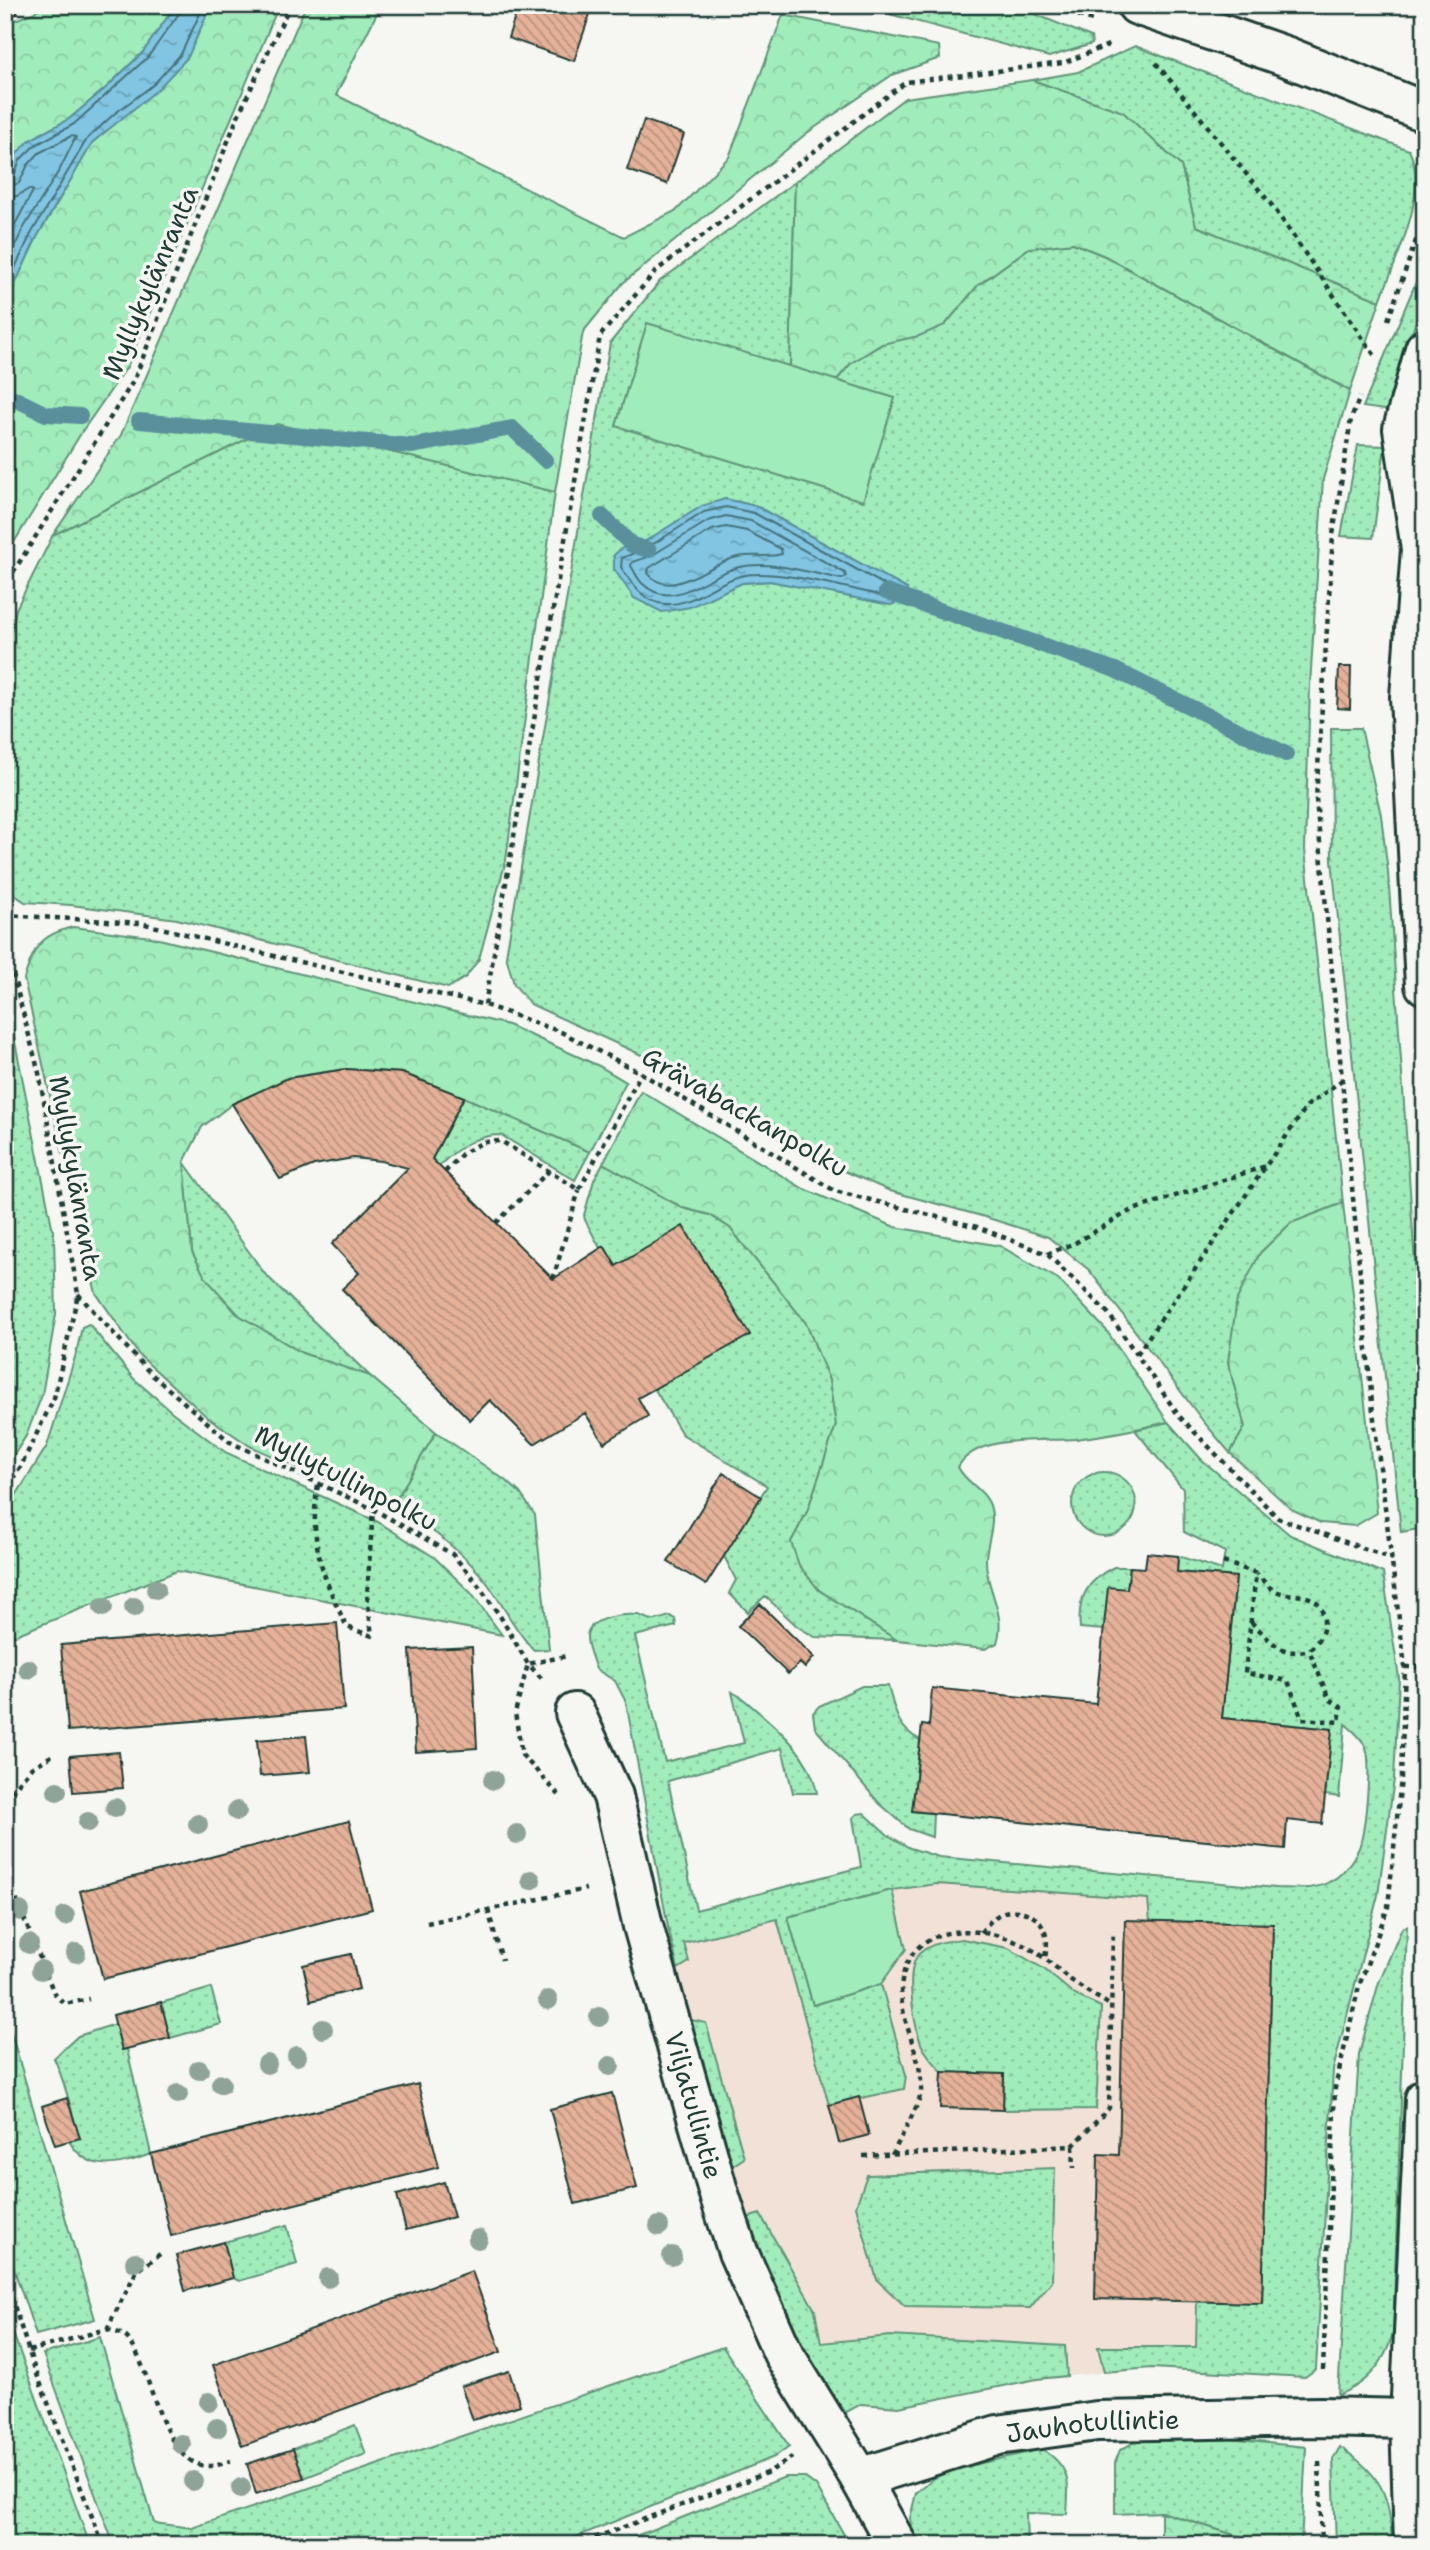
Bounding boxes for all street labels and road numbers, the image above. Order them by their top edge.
street label: Myllykylänranta [93,181,206,385]
street label: Grävabackanpolku [636,1038,855,1185]
street label: Myllykylänranta [41,1073,112,1283]
street label: Myllytullinpolku [249,1416,444,1539]
street label: Viljatullintie [657,2027,732,2183]
street label: Jauhotullintie [1004,2402,1180,2451]

